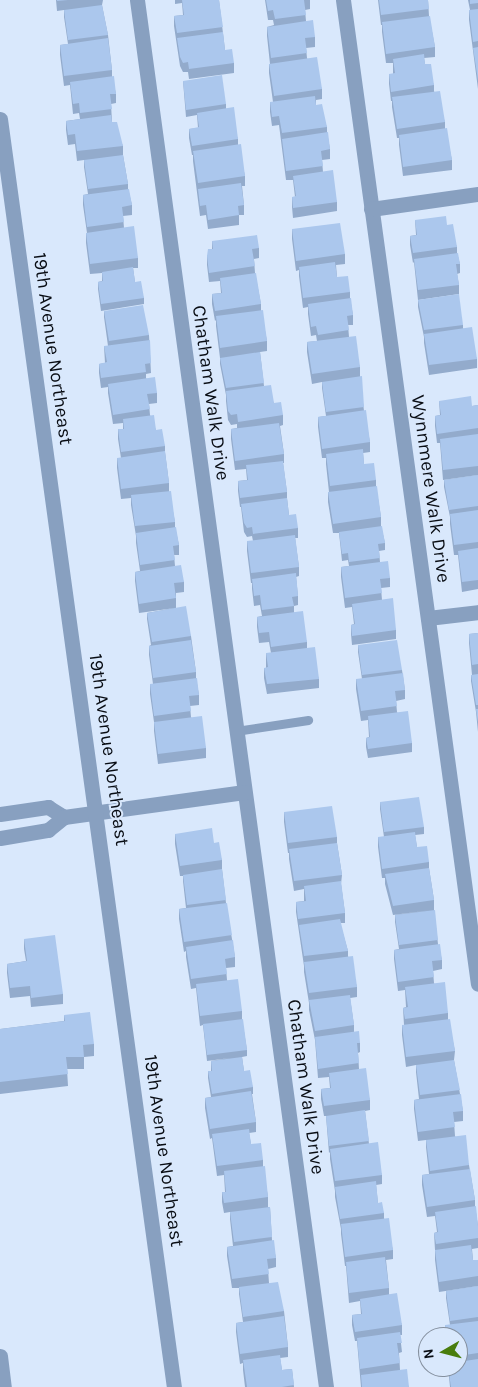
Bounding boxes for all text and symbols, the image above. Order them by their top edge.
street label: 19th Avenue Northeast [27,252,77,446]
street label: Chatham Walk Drive [186,304,234,482]
street label: Wynnmere Walk Drive [406,394,454,584]
street label: 19th Avenue Northeast [83,653,133,847]
street label: Chatham Walk Drive [281,998,329,1176]
street label: 19th Avenue Northeast [138,1054,188,1248]
north arrow [418,1327,468,1377]
text: N [420,1348,438,1360]

